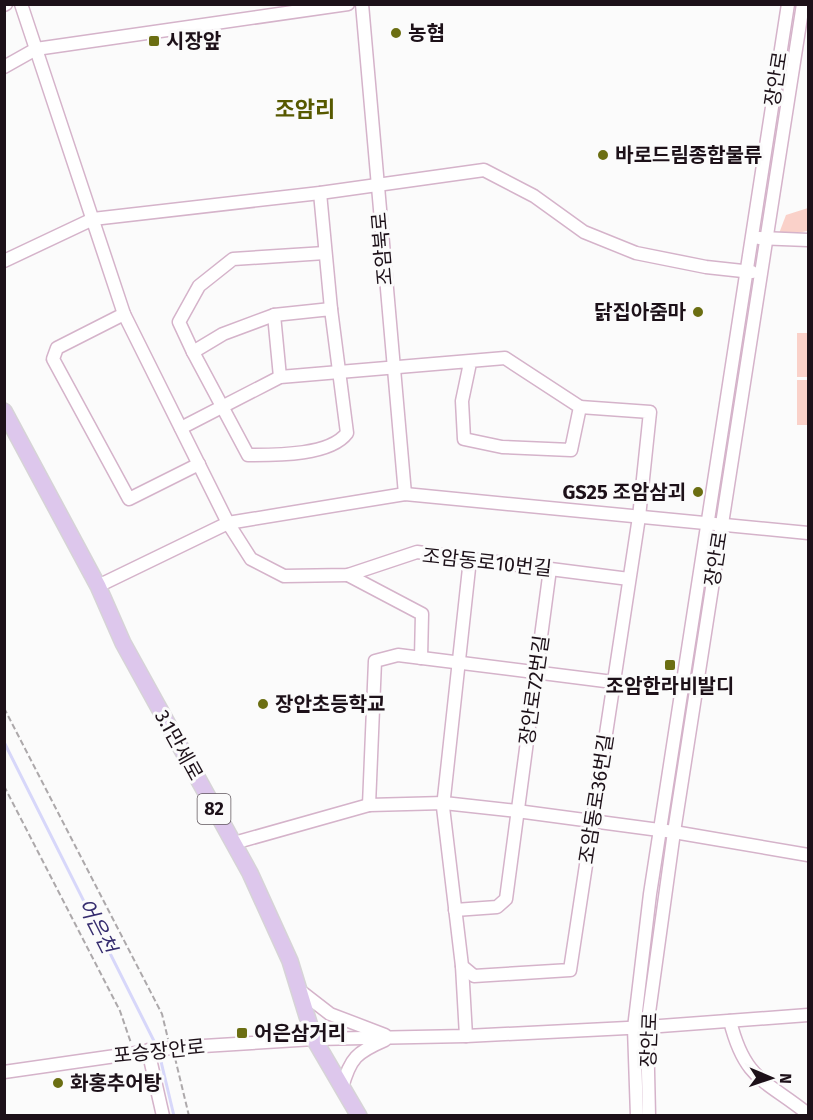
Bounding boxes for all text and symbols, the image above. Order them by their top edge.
place label: 농협 [408,21,445,45]
marker: 농협 [389,26,403,40]
place label: 시장앞 [166,29,222,53]
marker: 시장앞 [147,34,161,48]
street label: 장안로 [760,50,792,108]
district label: 조암리 [275,96,335,123]
place label: 바로드림종합물류 [615,143,762,167]
marker: 바로드림종합물류 [596,148,610,162]
street label: 조암북로 [367,211,397,287]
place label: 닭집아줌마 [594,300,687,324]
marker: 닭집아줌마 [691,305,705,319]
place label: GS25 조암삼괴 [562,480,686,504]
marker: GS25 조암삼괴 [691,485,705,499]
street label: 장안로 [700,530,732,588]
street label: 조암동로10번길 [421,543,553,581]
street label: 장안로72번길 [514,634,554,746]
marker: 조암한라비발디 [663,658,677,672]
place label: 조암한라비발디 [606,674,734,698]
place label: 장안초등학교 [275,692,385,716]
marker: 장안초등학교 [256,697,270,711]
street label: 3.1만세로 [150,706,208,784]
street label: 조암동로36번길 [574,732,618,866]
road number: 82 [198,794,230,824]
water label: 어은천 [72,894,123,960]
street label: 장안로 [636,1012,662,1068]
place label: 어은삼거리 [254,1021,346,1045]
marker: 어은삼거리 [235,1026,249,1040]
street label: 포승장안로 [112,1034,206,1068]
north arrow [741,1048,801,1108]
place label: 화홍추어탕 [70,1071,162,1095]
text: N [776,1073,795,1084]
marker: 화홍추어탕 [51,1076,65,1090]

